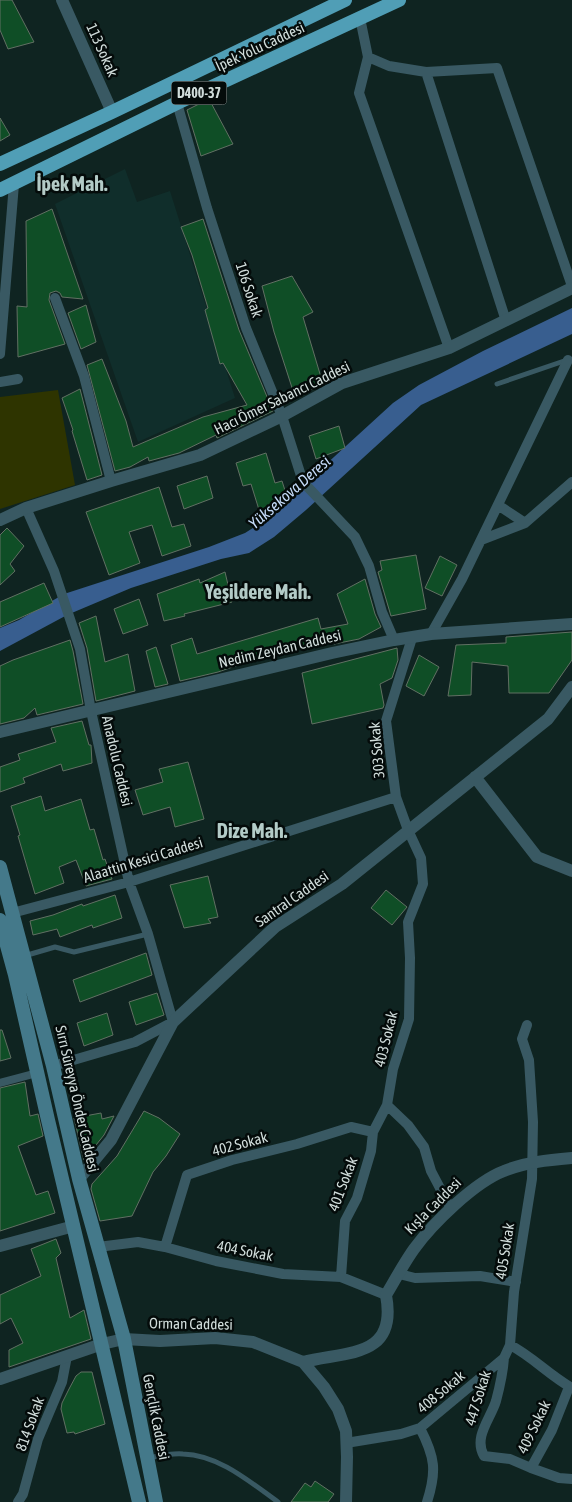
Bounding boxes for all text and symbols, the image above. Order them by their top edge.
street label: İpek Yolu Caddesi [213,19,307,75]
street label: 113 Sokak [83,20,122,80]
road number: D400-37 [172,82,226,105]
district label: İpek Mah. [36,172,108,195]
street label: 106 Sokak [233,260,266,320]
street label: Hacı Ömer Sabancı Caddesi [211,357,352,438]
water label: Yüksekova Deresi [245,452,334,532]
district label: Yeşildere Mah. [204,580,311,603]
street label: Nedim Zeydan Caddesi [217,626,343,671]
street label: Anadolu Caddesi [99,714,136,808]
street label: 303 Sokak [366,721,387,779]
district label: Dize Mah. [217,819,288,842]
street label: Alaattin Kesici Caddesi [81,833,205,886]
street label: Santral Caddesi [252,867,332,930]
street label: 403 Sokak [370,1009,401,1068]
street label: Sırrı Süreyya Önder Caddesi [52,1024,103,1174]
street label: 402 Sokak [210,1128,270,1159]
street label: 401 Sokak [324,1154,361,1213]
street label: Kışla Caddesi [401,1174,464,1237]
street label: 405 Sokak [492,1221,517,1280]
street label: 404 Sokak [216,1237,275,1264]
street label: Orman Caddesi [149,1314,233,1333]
street label: 408 Sokak [413,1367,468,1416]
street label: 447 Sokak [461,1368,494,1427]
street label: Gençlik Caddesi [140,1372,173,1461]
street label: 814 Sokak [12,1394,47,1453]
street label: 409 Sokak [513,1397,554,1456]

